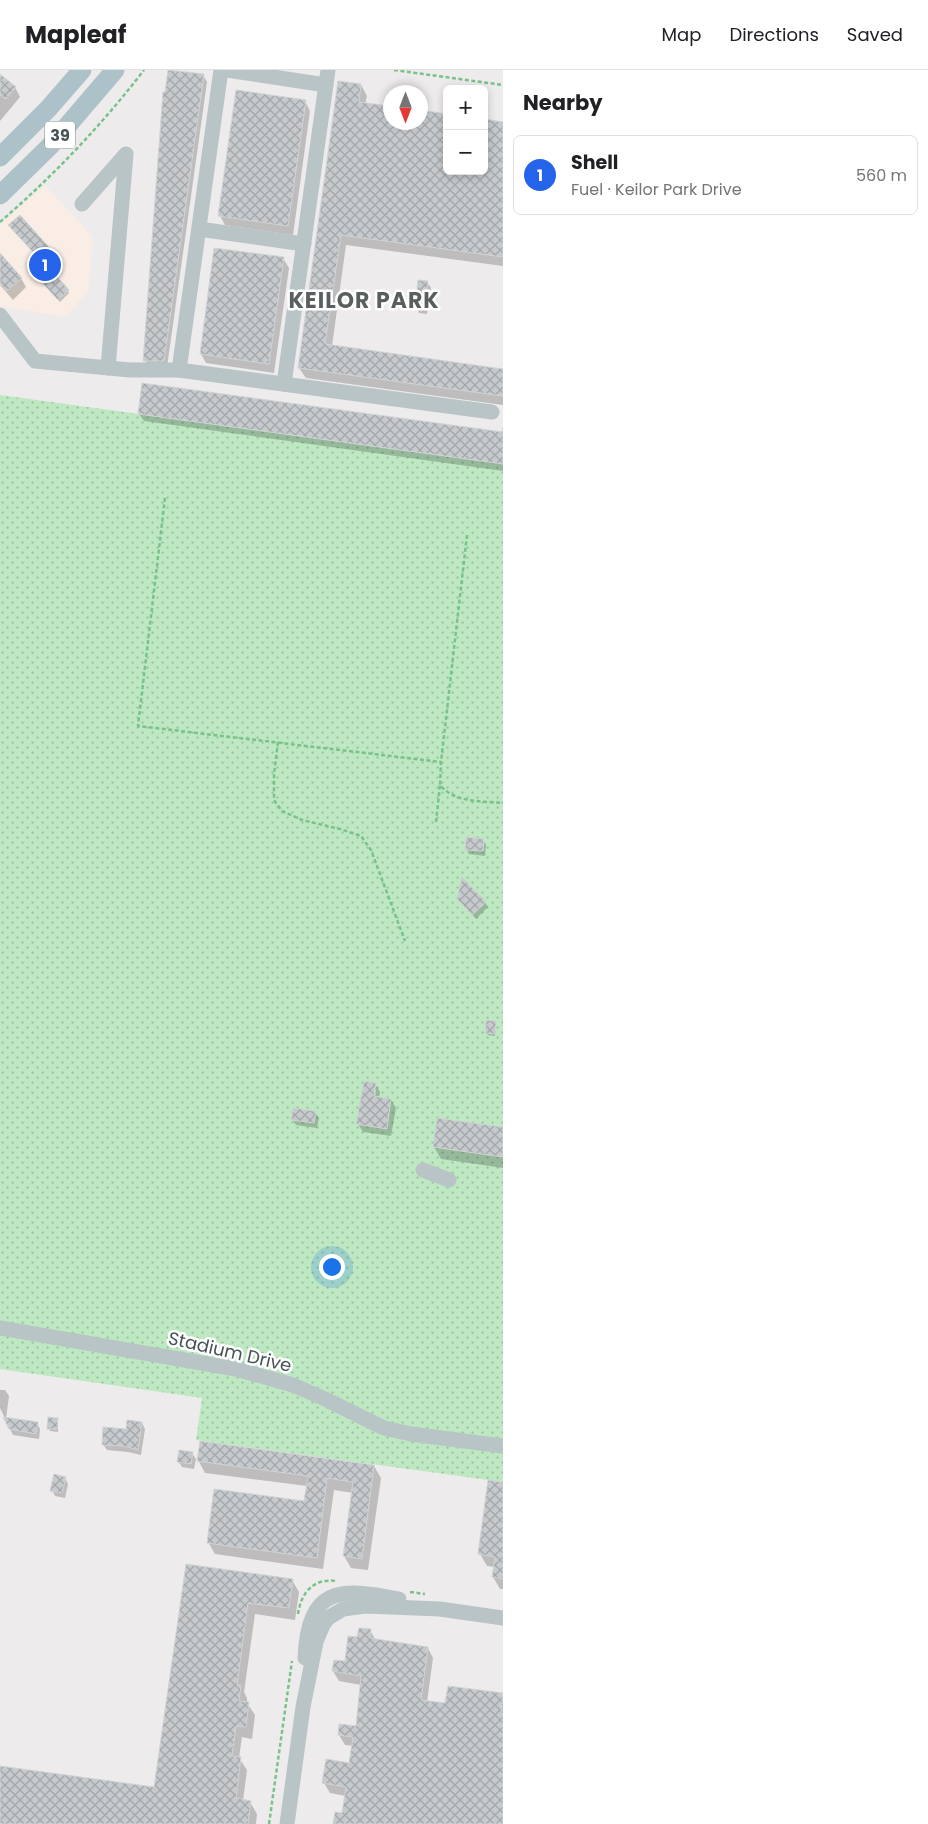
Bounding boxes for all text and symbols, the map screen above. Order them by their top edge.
text: Mapleaf [25,18,126,51]
text: Map [662,22,701,47]
text: Directions [729,22,819,47]
text: Saved [847,22,903,47]
north arrow [383,85,428,130]
map controls [443,85,488,175]
button: + [443,85,488,130]
text: Nearby [523,88,603,117]
road number: 39 [45,122,75,148]
button: − [443,130,488,175]
text: Shell [571,149,618,176]
text: 1 [537,164,543,187]
text: 560 m [856,164,907,187]
text: Fuel · Keilor Park Drive [571,178,742,201]
pin: 1 [29,246,61,284]
district label: KEILOR PARK [288,285,440,316]
your location [319,1254,345,1280]
street label: Stadium Drive [166,1325,294,1378]

